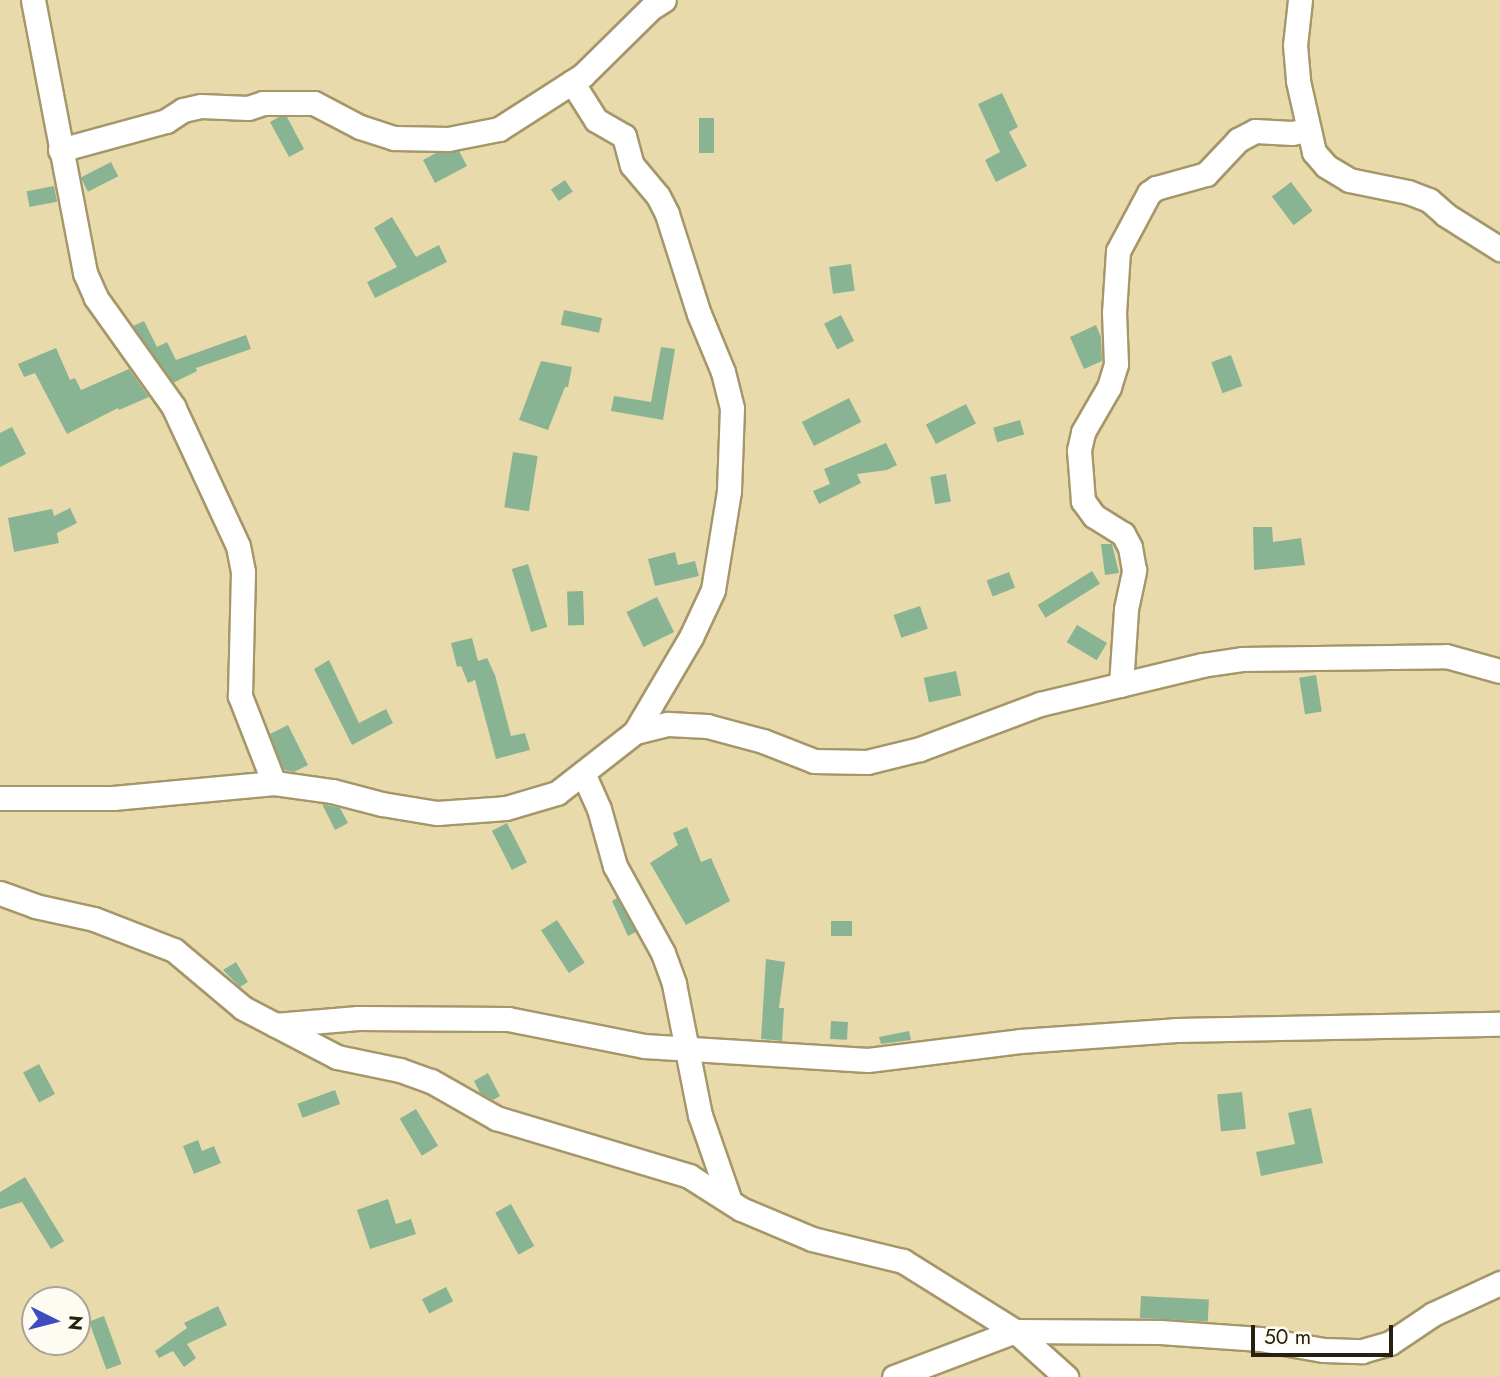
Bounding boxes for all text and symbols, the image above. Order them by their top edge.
north arrow [21,1286,91,1356]
scale bar [1255,1310,1397,1354]
text: N [61,1314,90,1332]
text: 50 m [1264,1322,1311,1352]

